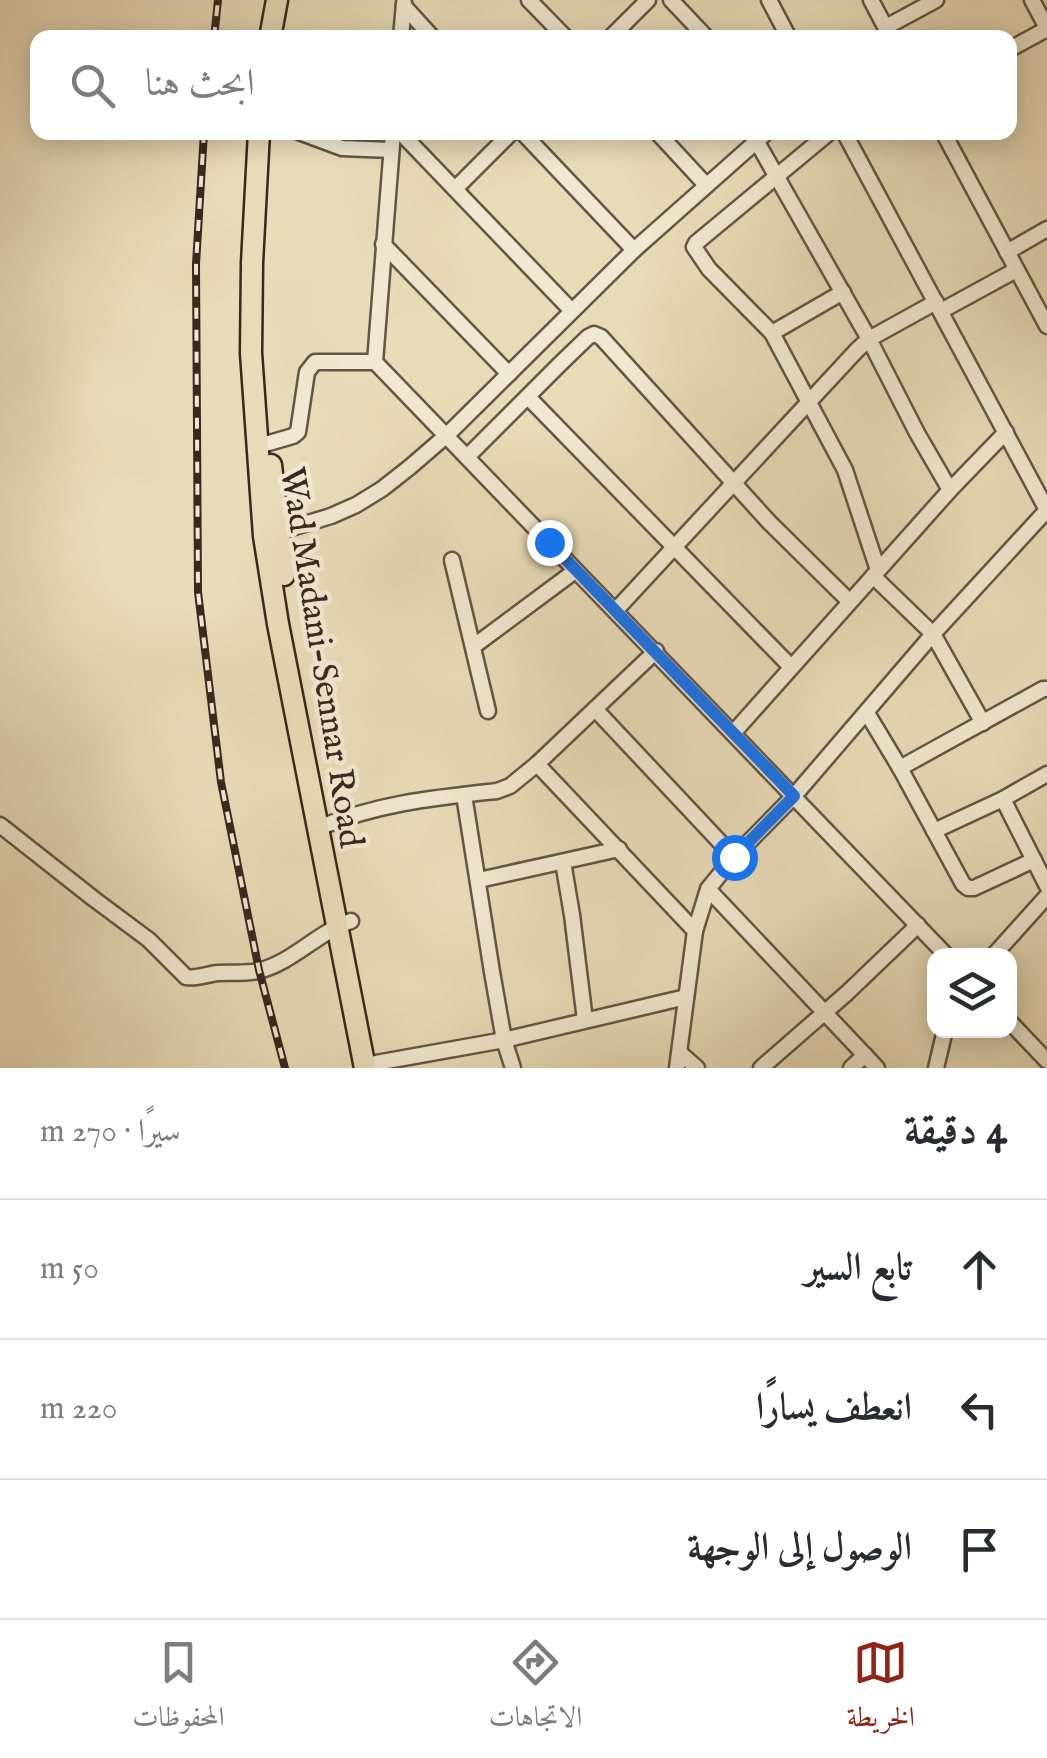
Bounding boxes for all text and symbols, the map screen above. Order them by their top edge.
search box [30,30,1017,140]
icon: search [65,58,120,113]
text: ابحث هنا [145,61,255,109]
street label: Wad Madani-Sennar Road [268,464,373,851]
route end [527,520,573,566]
route start [712,835,758,881]
map controls [927,948,1017,1038]
button: layers [927,948,1017,1038]
text: 4 دقيقة [904,1105,1007,1158]
text: سيرًا · 270 m [40,1112,181,1153]
icon: ahead [952,1242,1007,1297]
text: تابع السير [804,1245,912,1293]
text: 50 m [40,1249,99,1290]
icon: left [952,1382,1007,1437]
text: انعطف يسارًا [756,1385,912,1433]
text: 220 m [40,1389,117,1430]
icon: arrive [952,1522,1007,1577]
text: الوصول إلى الوجهة [687,1525,912,1573]
tab: المحفوظات [132,1635,224,1744]
tab: الاتجاهات [489,1635,582,1744]
tab: الخريطة [847,1635,915,1744]

